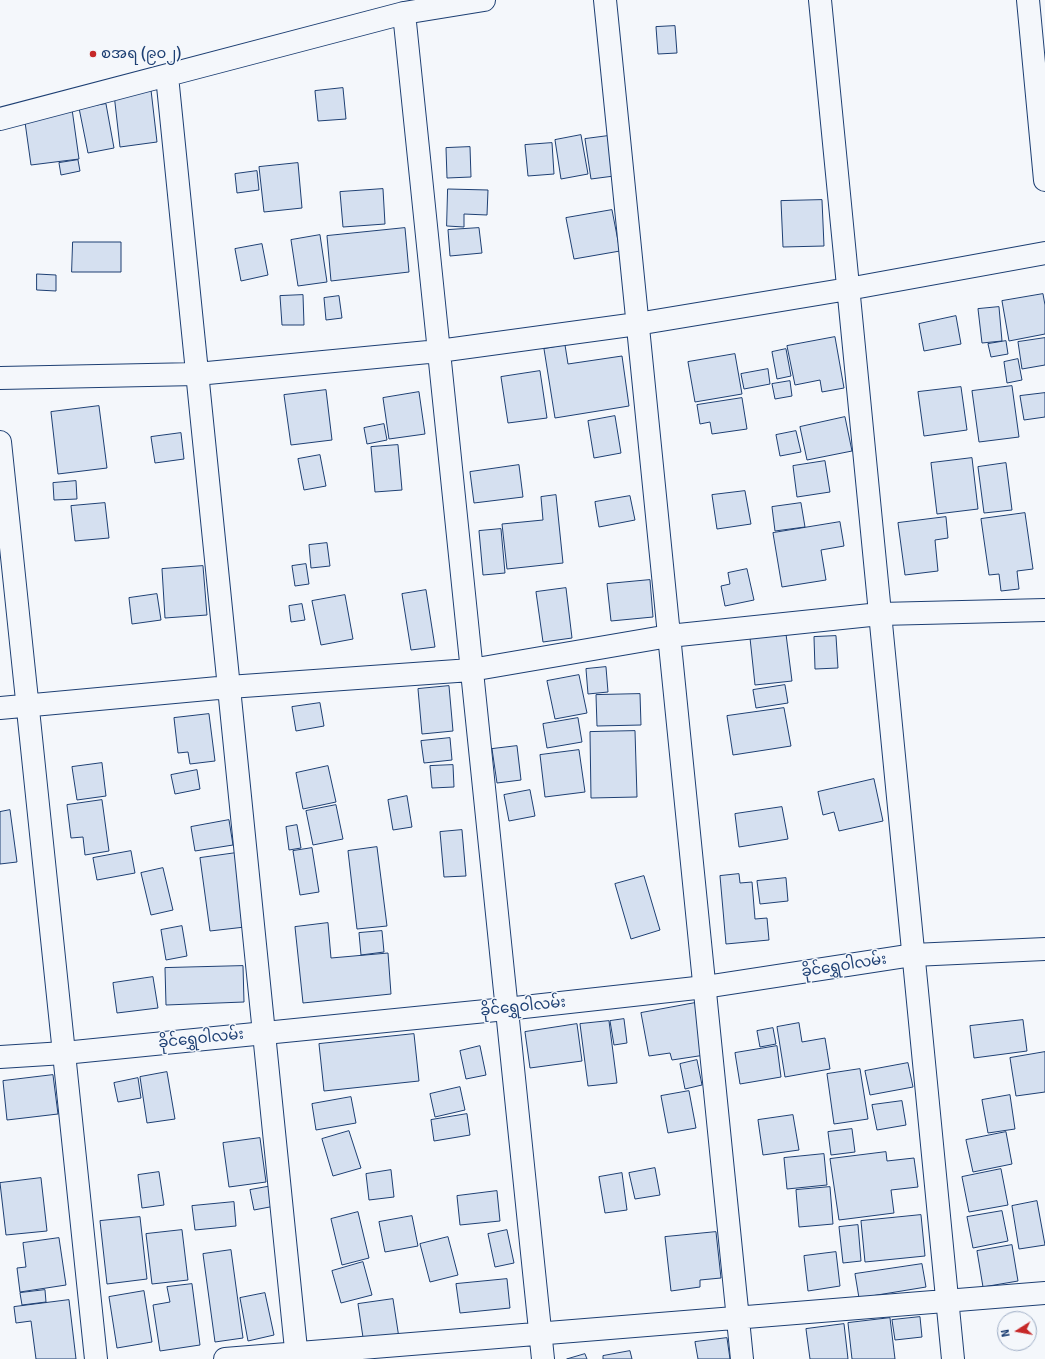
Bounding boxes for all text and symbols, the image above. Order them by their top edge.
place label: စအရ (၉၀၂) [101,45,181,63]
marker: စအရ (၉၀၂) [88,49,98,59]
street label: ခိုင်ရွှေဝါလမ်း [800,950,888,982]
street label: ခိုင်ရွှေဝါလမ်း [479,994,567,1020]
street label: ခိုင်ရွှေဝါလမ်း [157,1026,245,1052]
north arrow [997,1311,1037,1351]
text: N [999,1328,1013,1338]

